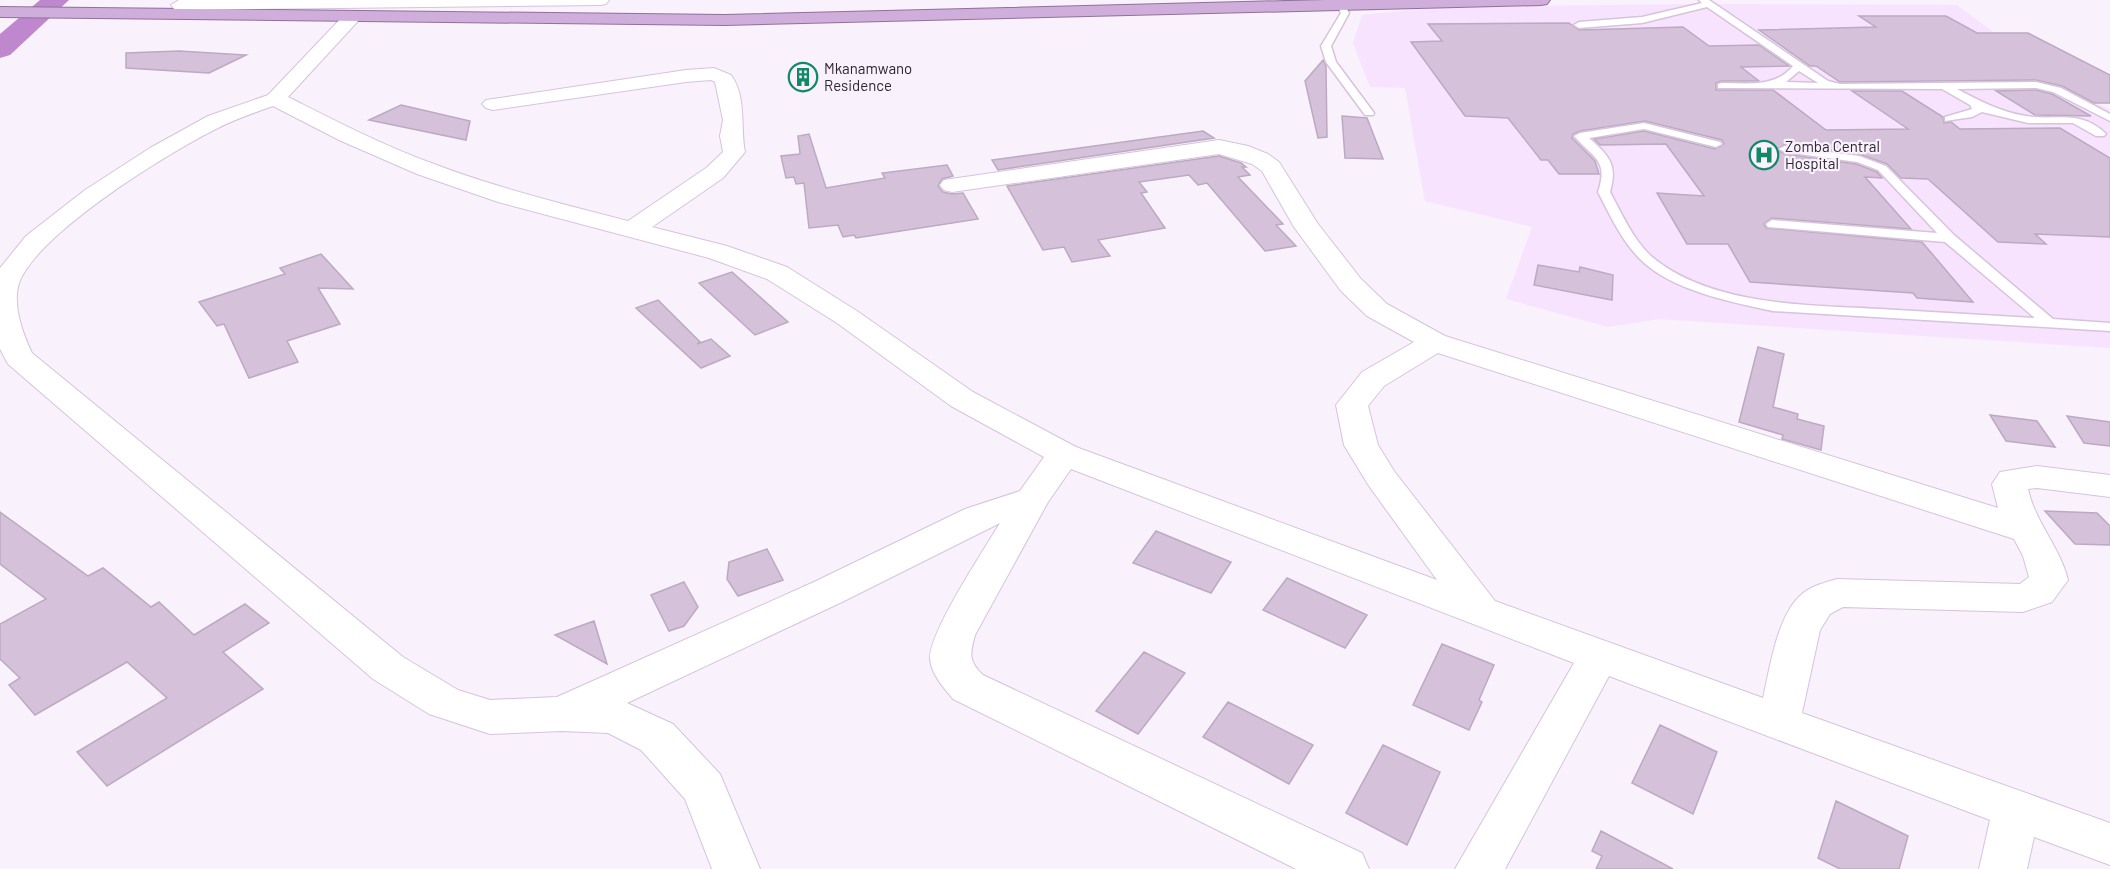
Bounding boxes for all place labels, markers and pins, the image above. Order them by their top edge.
place label: Mkanamwano Residence [824,59,912,94]
building icon: Mkanamwano Residence [787,61,819,93]
place label: Zomba Central Hospital [1785,137,1880,172]
hospital icon: Zomba Central Hospital [1748,139,1780,171]

